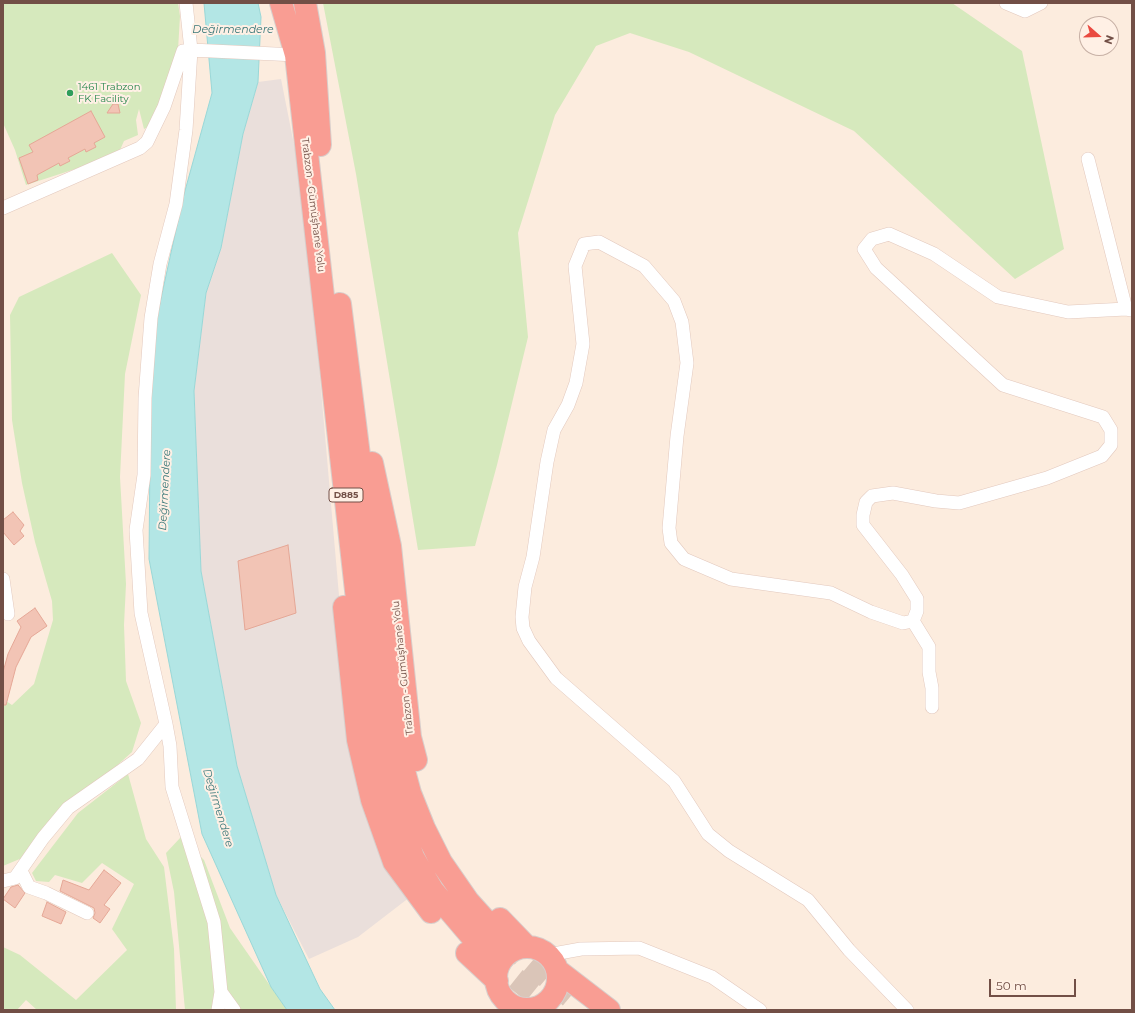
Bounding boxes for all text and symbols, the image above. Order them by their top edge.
north arrow [1079,16,1119,56]
water label: Değirmendere [192,23,274,37]
text: N [1101,33,1117,46]
place label: 1461 Trabzon FK Facility [78,81,140,104]
marker: 1461 Trabzon FK Facility [65,88,75,98]
street label: Trabzon - Gümüşhane Yolu [299,137,327,273]
water label: Değirmendere [156,449,174,531]
road number: D885 [329,488,363,502]
street label: Trabzon - Gümüşhane Yolu [390,600,416,736]
water label: Değirmendere [200,767,236,849]
scale bar [991,971,1078,997]
text: 50 m [996,978,1027,993]

